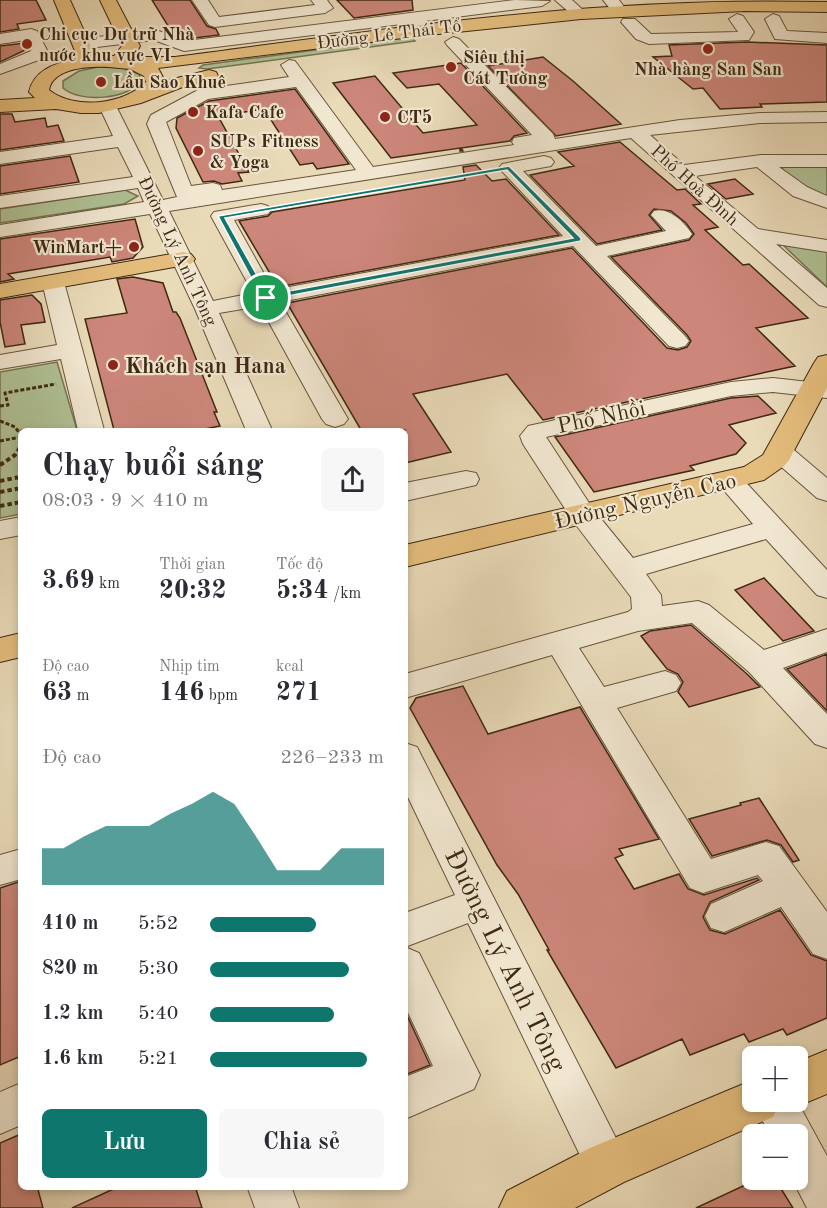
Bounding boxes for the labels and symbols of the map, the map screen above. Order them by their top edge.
street label: Đường Lê Thái Tổ [316,15,462,53]
place label: Chi cục Dự trữ Nhà nước khu vực VI [39,26,194,65]
marker: Chi cục Dự trữ Nhà nước khu vực VI [20,37,34,51]
marker: Nhà hàng San San [701,42,715,56]
place label: Siêu thị Cát Tường [463,49,547,88]
marker: Siêu thị Cát Tường [444,60,458,74]
place label: Nhà hàng San San [634,61,782,79]
place label: Lầu Sao Khuê [113,71,226,92]
marker: Lầu Sao Khuê [94,75,108,89]
place label: Kafa Cafe [205,104,284,122]
marker: Kafa Cafe [186,105,200,119]
place label: CT5 [397,109,432,127]
marker: CT5 [378,110,392,124]
place label: SUPs Fitness & Yoga [210,133,319,172]
street label: Phố Hoà Đình [647,141,743,230]
marker: SUPs Fitness & Yoga [191,144,205,158]
street label: Đường Lý Anh Tông [134,174,220,329]
place label: WinMart+ [32,239,122,257]
marker: WinMart+ [127,240,141,254]
pin [240,272,291,323]
place label: Khách sạn Hana [125,356,286,378]
marker: Khách sạn Hana [106,358,120,372]
street label: Phố Nhồi [555,397,648,438]
street label: Đường Nguyễn Cao [552,469,739,534]
street label: Đường Lý Anh Tông [439,845,571,1077]

